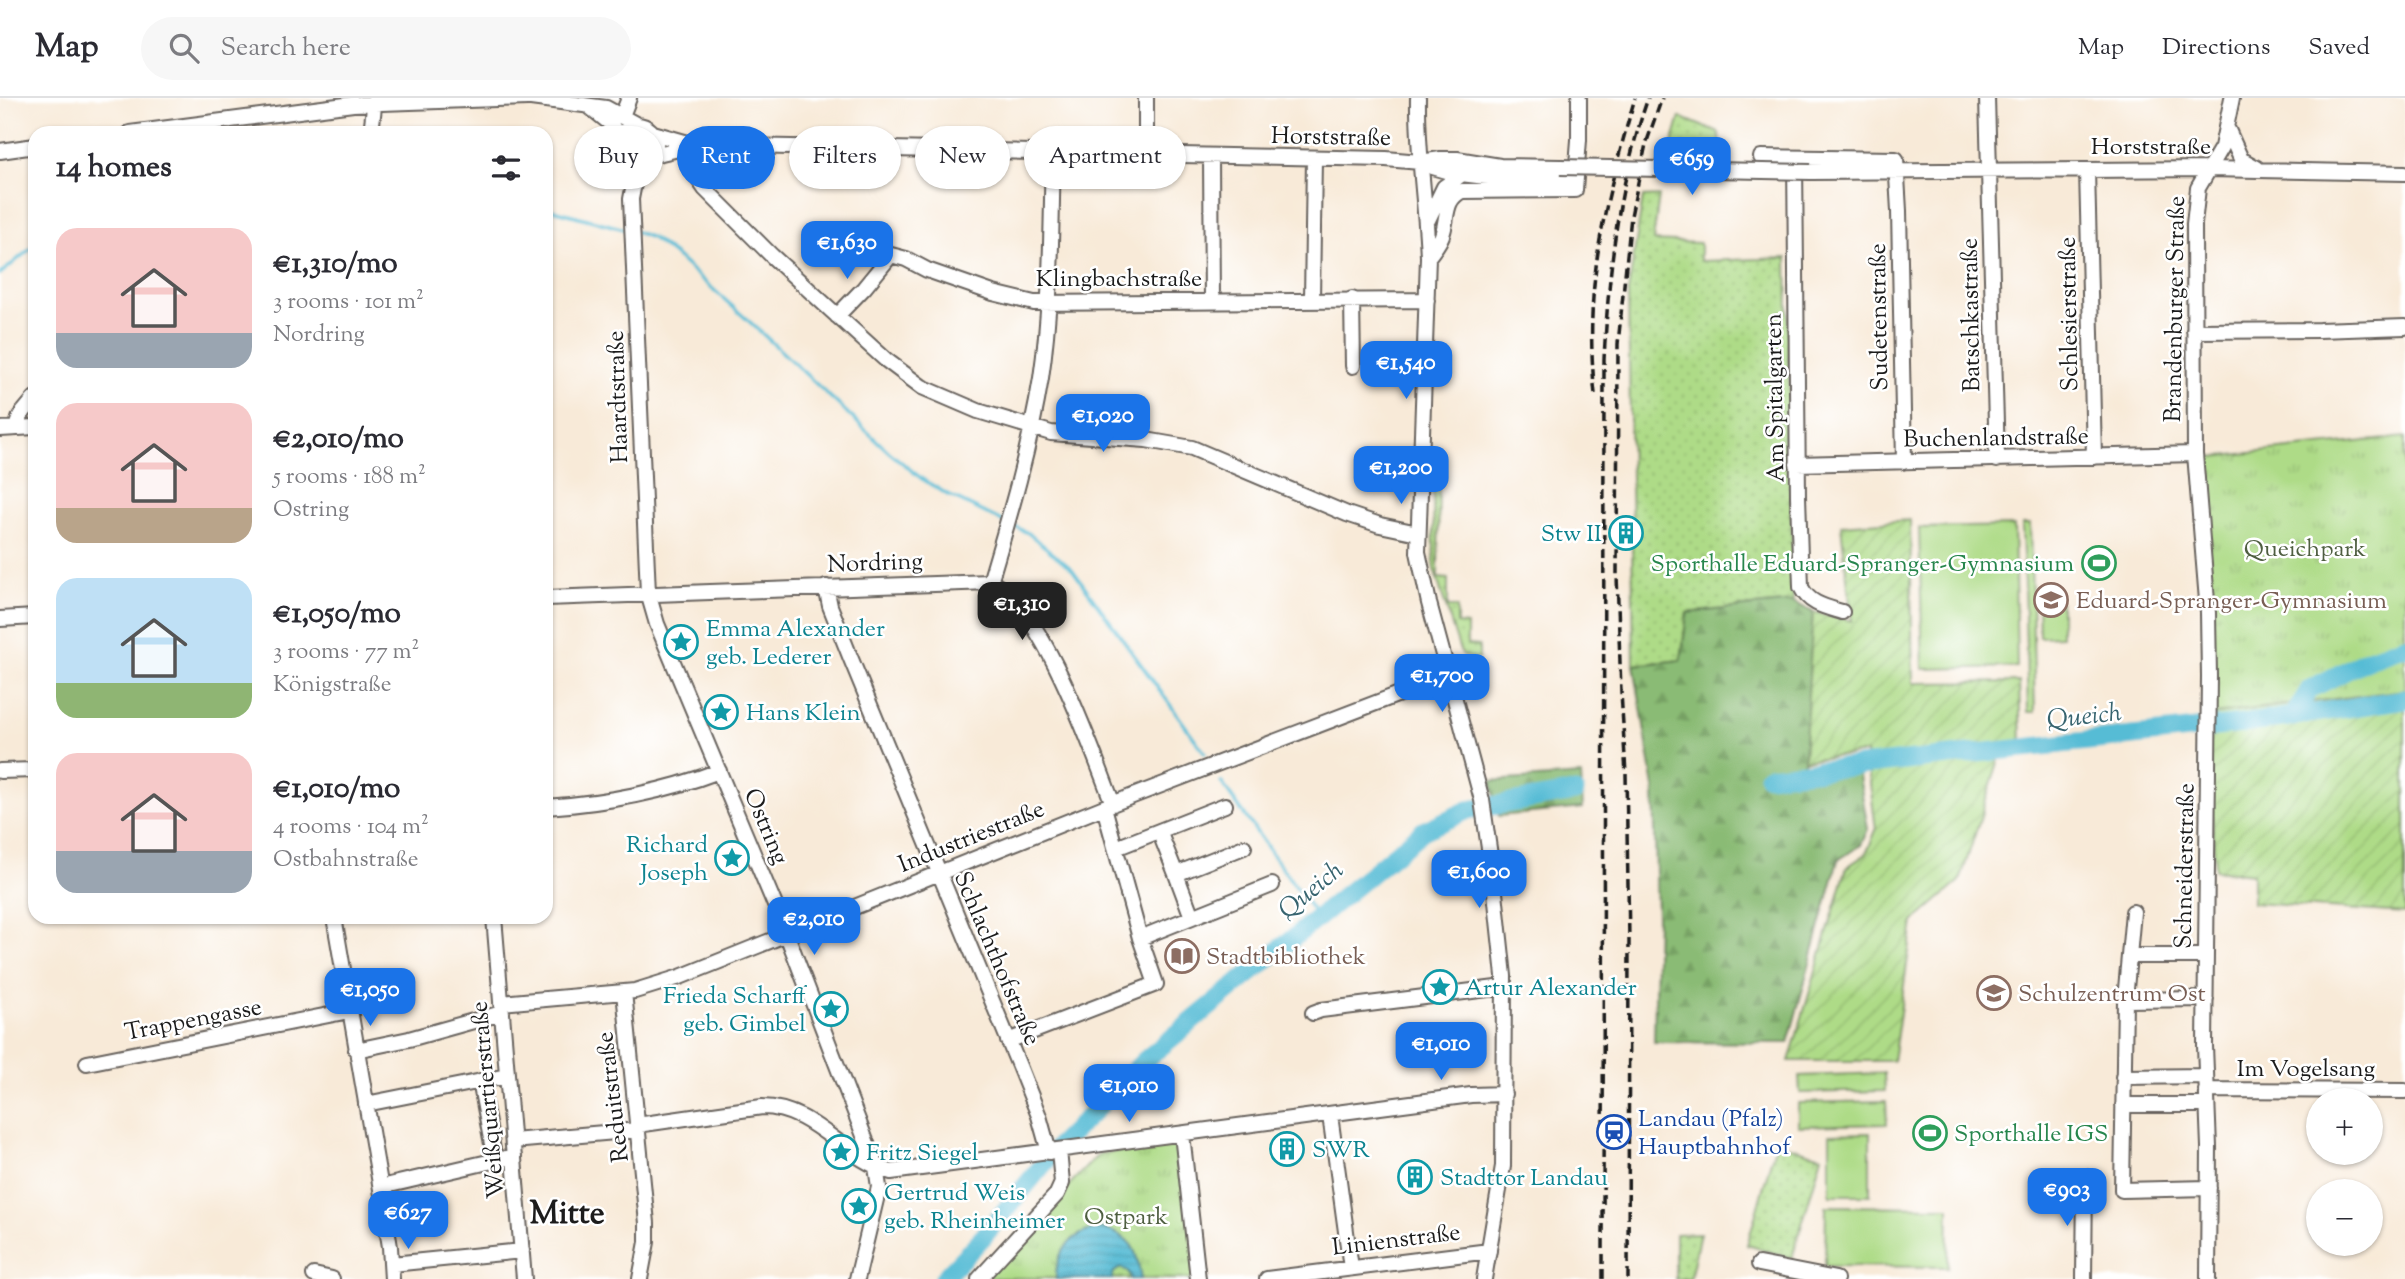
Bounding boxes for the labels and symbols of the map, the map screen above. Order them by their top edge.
street label: Horststraße [1271,120,1391,156]
street label: Horststraße [2091,131,2211,165]
pin: €659 [1651,138,1733,197]
street label: Brandenburger Straße [2157,195,2195,423]
pin: €1,630 [790,222,904,281]
street label: Schlesierstraße [2052,236,2088,392]
street label: Batschkastraße [1954,238,1990,392]
street label: Sudetenstraße [1862,243,1898,391]
street label: Klingbachstraße [1036,263,1202,297]
street label: Am Spitalgarten [1758,313,1794,483]
street label: Haardtstraße [600,330,638,464]
pin: €1,540 [1349,342,1463,401]
pin: €1,020 [1046,394,1160,454]
street label: Buchenlandstraße [1903,420,2089,458]
pin: €1,200 [1344,446,1458,506]
building icon: Stw II [1607,514,1645,552]
place label: Stw II [1541,518,1602,552]
park label: Queichpark [2244,533,2366,567]
sports icon: Sporthalle Eduard-Spranger-Gymnasium [2080,544,2118,582]
street label: Nordring [827,545,924,583]
place label: Sporthalle Eduard-Spranger-Gymnasium [1651,548,2074,582]
school or university icon: Eduard-Spranger-Gymnasium [2032,581,2070,619]
pin: €1,310 [965,582,1079,642]
place label: Eduard-Spranger-Gymnasium [2076,585,2387,619]
place label: Emma Alexander geb. Lederer [706,613,885,675]
place icon: Emma Alexander geb. Lederer [662,623,700,661]
pin: €1,700 [1385,654,1499,714]
place icon: Hans Klein [702,693,740,731]
water label: Queich [2045,695,2124,740]
place label: Hans Klein [746,697,861,731]
street label: Schneiderstraße [2168,783,2204,949]
street label: Ostring [734,784,796,870]
street label: Industriestraße [894,793,1050,883]
place label: Richard Joseph [626,829,708,891]
place icon: Richard Joseph [713,839,751,877]
pin: €1,600 [1422,850,1536,910]
water label: Queich [1271,853,1353,929]
street label: Schlachthofstraße [944,866,1048,1051]
pin: €2,010 [757,898,871,957]
library icon: Stadtbibliothek [1163,937,1201,975]
place label: Stadtbibliothek [1206,941,1366,975]
pin: €1,050 [313,968,427,1028]
place icon: Artur Alexander [1421,968,1459,1006]
place label: Artur Alexander [1464,972,1637,1006]
school or university icon: Schulzentrum Ost [1975,974,2013,1012]
place label: Schulzentrum Ost [2018,978,2206,1012]
place label: Frieda Scharff geb. Gimbel [663,980,807,1042]
place icon: Frieda Scharff geb. Gimbel [812,990,850,1028]
street label: Trappengasse [122,991,265,1051]
street label: Weißquartierstraße [463,1000,515,1200]
pin: €1,010 [1384,1023,1498,1082]
street label: Reduitstraße [589,1030,639,1164]
street label: Im Vogelsang [2237,1053,2376,1087]
pin: €1,010 [1072,1065,1186,1124]
place label: Landau (Pfalz) Hauptbahnhof [1638,1103,1792,1165]
station icon: Landau (Pfalz) Hauptbahnhof [1595,1113,1633,1151]
sports icon: Sporthalle IGS [1911,1114,1949,1152]
place label: Sporthalle IGS [1954,1118,2108,1152]
building icon: SWR [1268,1130,1306,1168]
place icon: Fritz Siegel [822,1133,860,1171]
place label: SWR [1312,1134,1371,1168]
place label: Fritz Siegel [866,1137,979,1171]
building icon: Stadttor Landau [1396,1158,1434,1196]
place label: Stadttor Landau [1440,1162,1608,1196]
pin: €903 [2026,1168,2108,1228]
place label: Gertrud Weis geb. Rheinheimer [884,1177,1065,1239]
place icon: Gertrud Weis geb. Rheinheimer [840,1187,878,1225]
pin: €627 [367,1192,449,1251]
district label: Mitte [529,1192,605,1238]
park label: Ostpark [1084,1201,1168,1235]
street label: Linienstraße [1330,1216,1462,1266]

